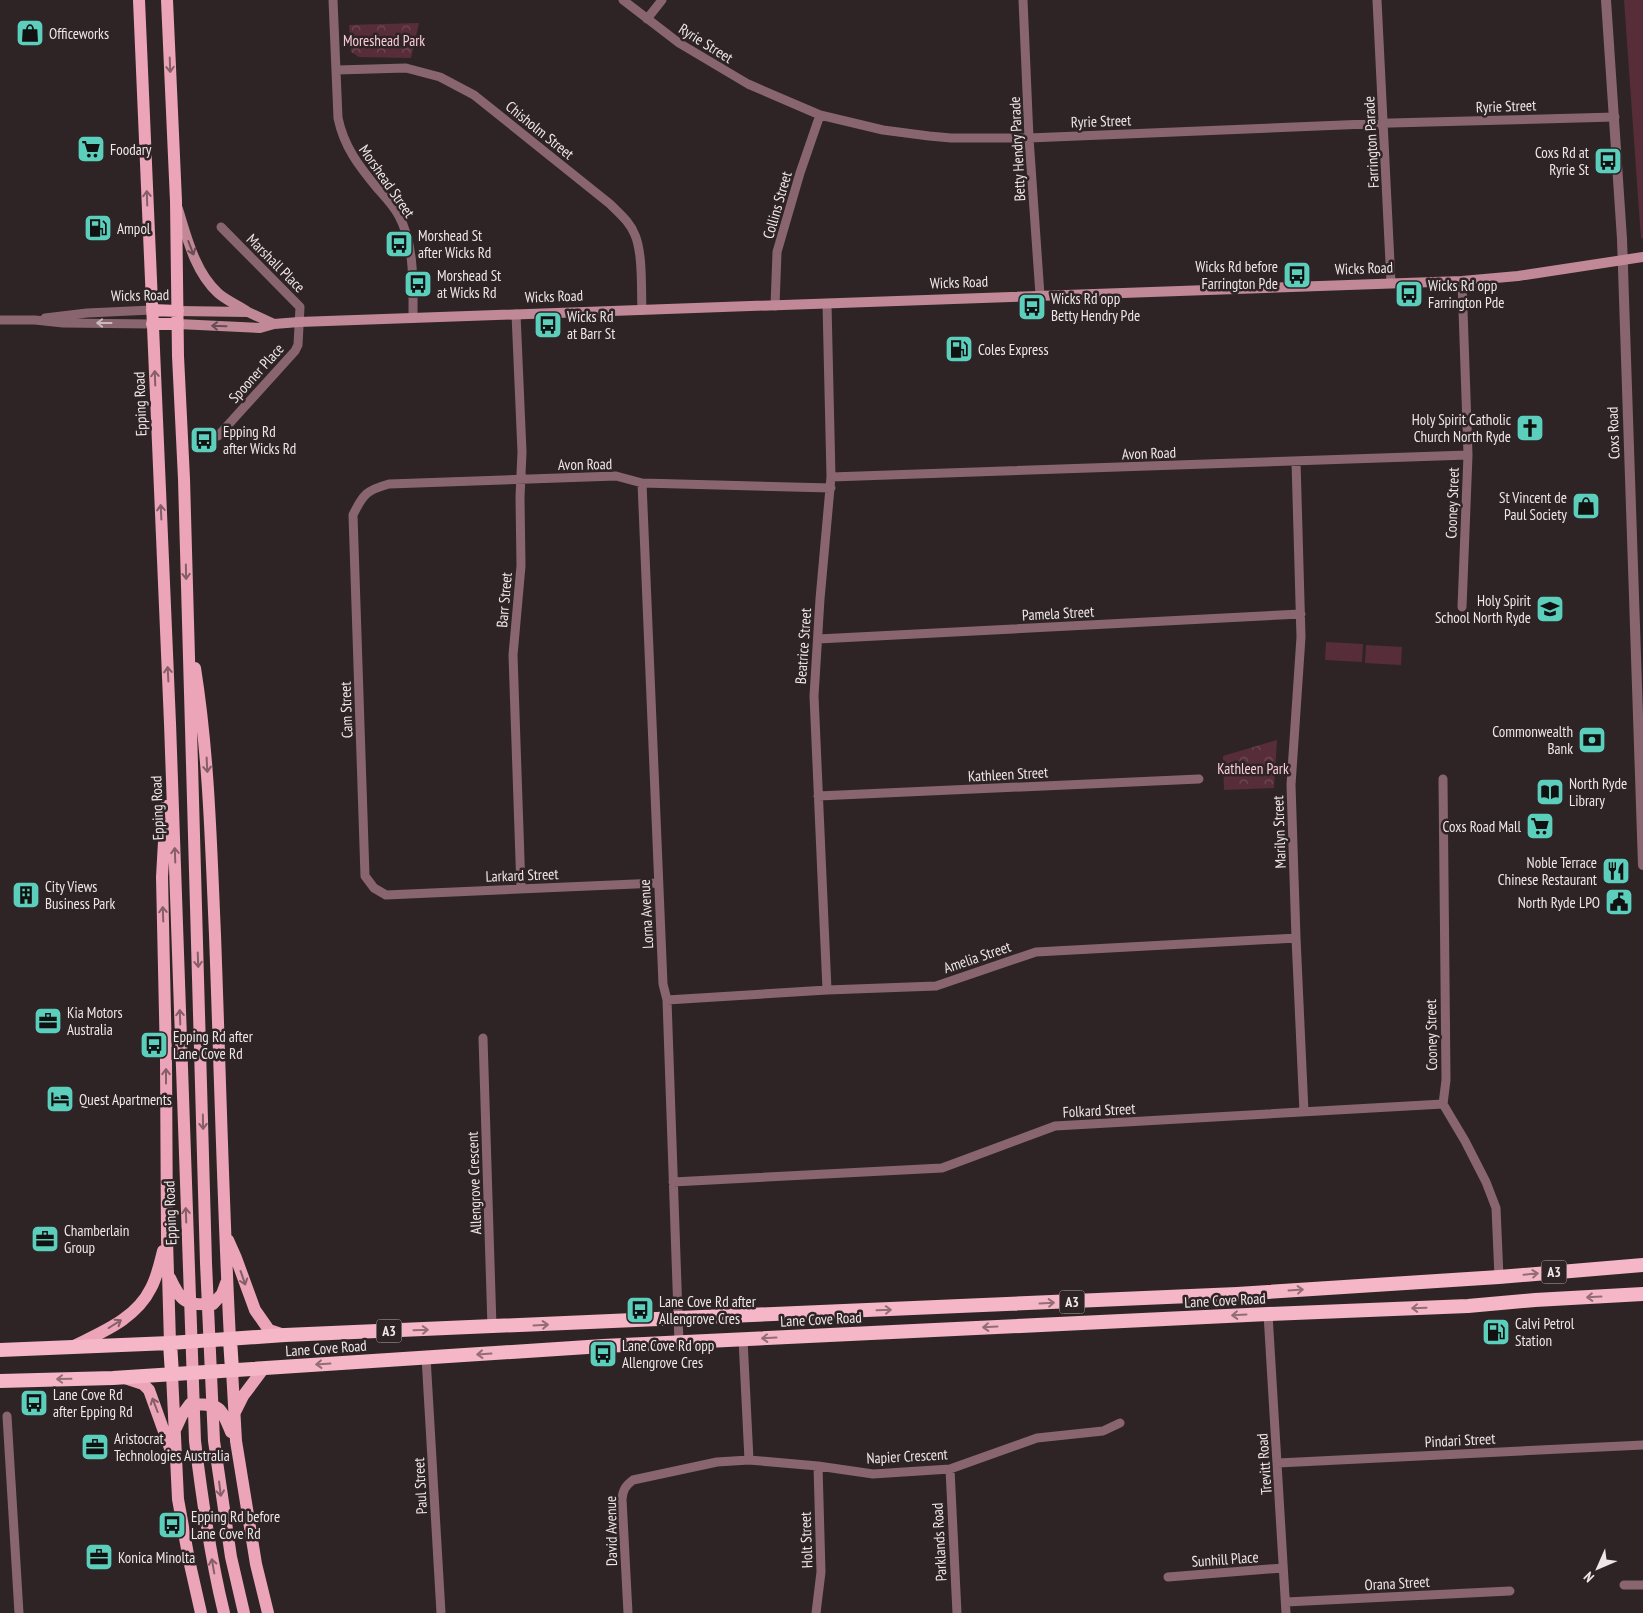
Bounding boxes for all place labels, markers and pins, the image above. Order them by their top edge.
shop icon: Officeworks [15,18,45,48]
place label: Officeworks [49,24,109,43]
supermarket icon: Foodary [76,134,106,164]
place label: Foodary [110,140,152,159]
place label: Coxs Rd at Ryrie St [1535,143,1589,179]
bus stop icon: Coxs Rd at Ryrie St [1593,146,1623,176]
fuel station icon: Ampol [83,213,113,243]
place label: Ampol [117,219,151,238]
place label: Morshead St after Wicks Rd [418,226,491,262]
bus stop icon: Morshead St after Wicks Rd [384,229,414,259]
place label: Wicks Rd before Farrington Pde [1195,257,1278,293]
bus stop icon: Wicks Rd before Farrington Pde [1282,260,1312,290]
place label: Morshead St at Wicks Rd [437,266,501,302]
bus stop icon: Morshead St at Wicks Rd [403,269,433,299]
place label: Wicks Rd opp Farrington Pde [1428,276,1504,312]
bus stop icon: Wicks Rd opp Farrington Pde [1394,279,1424,309]
place label: Wicks Rd opp Betty Hendry Pde [1051,289,1140,325]
bus stop icon: Wicks Rd opp Betty Hendry Pde [1017,292,1047,322]
place label: Wicks Rd at Barr St [567,307,615,343]
bus stop icon: Wicks Rd at Barr St [533,310,563,340]
fuel station icon: Coles Express [944,334,974,364]
place label: Coles Express [978,340,1048,359]
place label: Holy Spirit Catholic Church North Ryde [1412,410,1512,446]
church icon: Holy Spirit Catholic Church North Ryde [1515,413,1545,443]
place label: Epping Rd after Wicks Rd [223,422,296,458]
bus stop icon: Epping Rd after Wicks Rd [189,425,219,455]
place label: St Vincent de Paul Society [1499,488,1567,524]
shop icon: St Vincent de Paul Society [1571,491,1601,521]
place label: Holy Spirit School North Ryde [1435,591,1531,627]
school or university icon: Holy Spirit School North Ryde [1535,594,1565,624]
place label: Commonwealth Bank [1492,722,1573,758]
bank icon: Commonwealth Bank [1577,725,1607,755]
place label: North Ryde Library [1569,774,1627,810]
library icon: North Ryde Library [1535,777,1565,807]
supermarket icon: Coxs Road Mall [1525,811,1555,841]
place label: Coxs Road Mall [1443,817,1522,836]
place label: Noble Terrace Chinese Restaurant [1498,853,1597,889]
restaurant icon: Noble Terrace Chinese Restaurant [1601,856,1631,886]
place label: City Views Business Park [45,877,115,913]
building icon: City Views Business Park [11,880,41,910]
public building icon: North Ryde LPO [1604,887,1634,917]
place label: North Ryde LPO [1518,893,1600,912]
place label: Kia Motors Australia [67,1003,123,1039]
office icon: Kia Motors Australia [33,1006,63,1036]
place label: Epping Rd after Lane Cove Rd [173,1027,254,1063]
bus stop icon: Epping Rd after Lane Cove Rd [139,1030,169,1060]
hotel icon: Quest Apartments [45,1084,75,1114]
place label: Quest Apartments [79,1090,172,1109]
place label: Chamberlain Group [64,1221,129,1257]
office icon: Chamberlain Group [30,1224,60,1254]
place label: Lane Cove Rd after Allengrove Cres [659,1292,757,1328]
bus stop icon: Lane Cove Rd after Allengrove Cres [625,1295,655,1325]
place label: Calvi Petrol Station [1515,1314,1575,1350]
fuel station icon: Calvi Petrol Station [1481,1317,1511,1347]
place label: Lane Cove Rd opp Allengrove Cres [622,1336,714,1372]
bus stop icon: Lane Cove Rd opp Allengrove Cres [588,1339,618,1369]
place label: Lane Cove Rd after Epping Rd [53,1385,133,1421]
bus stop icon: Lane Cove Rd after Epping Rd [19,1388,49,1418]
place label: Aristocrat Technologies Australia [114,1429,230,1465]
office icon: Aristocrat Technologies Australia [80,1432,110,1462]
place label: Epping Rd before Lane Cove Rd [191,1507,280,1543]
bus stop icon: Epping Rd before Lane Cove Rd [157,1510,187,1540]
office icon: Konica Minolta [84,1542,114,1572]
place label: Konica Minolta [118,1548,195,1567]

